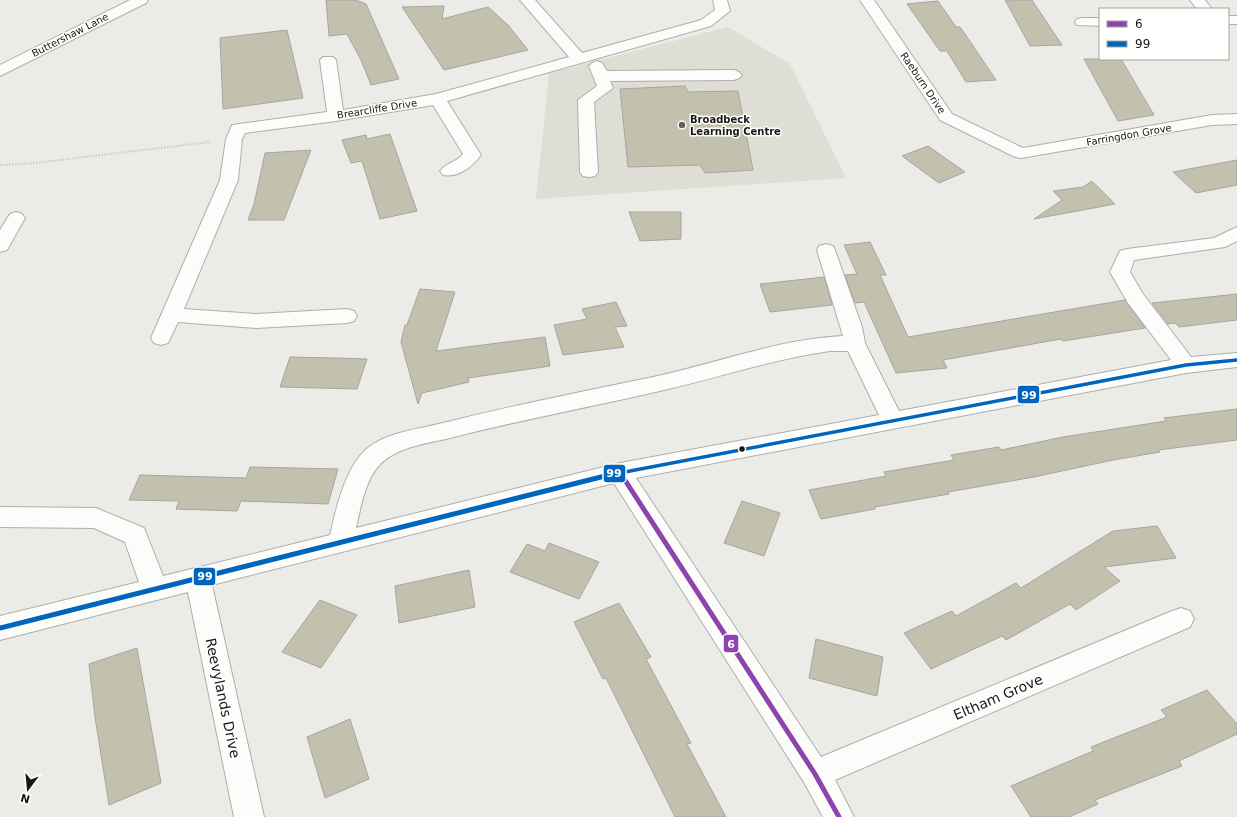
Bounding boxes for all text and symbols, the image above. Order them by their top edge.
legend [1099,8,1229,60]
street label: Buttershaw Lane [30,11,110,59]
text: 6 [1135,17,1143,31]
text: 99 [1135,37,1150,51]
street label: Raeburn Drive [898,50,948,116]
street label: Brearcliffe Drive [336,97,418,121]
place label: Broadbeck Learning Centre [690,114,781,137]
marker: Broadbeck Learning Centre [677,120,687,130]
street label: Farringdon Grove [1086,122,1172,148]
line badge: 99 [1017,385,1040,404]
text: 99 [1021,389,1037,402]
unlabelled marker [737,444,747,454]
line badge: 99 [603,464,626,483]
text: 99 [606,467,622,480]
line badge: 99 [193,567,216,586]
text: 99 [197,570,213,583]
line badge: 6 [723,634,739,653]
street label: Reevylands Drive [202,637,244,759]
text: 6 [727,638,735,651]
street label: Eltham Grove [951,671,1045,723]
north arrow [8,769,48,809]
text: N [19,791,32,806]

